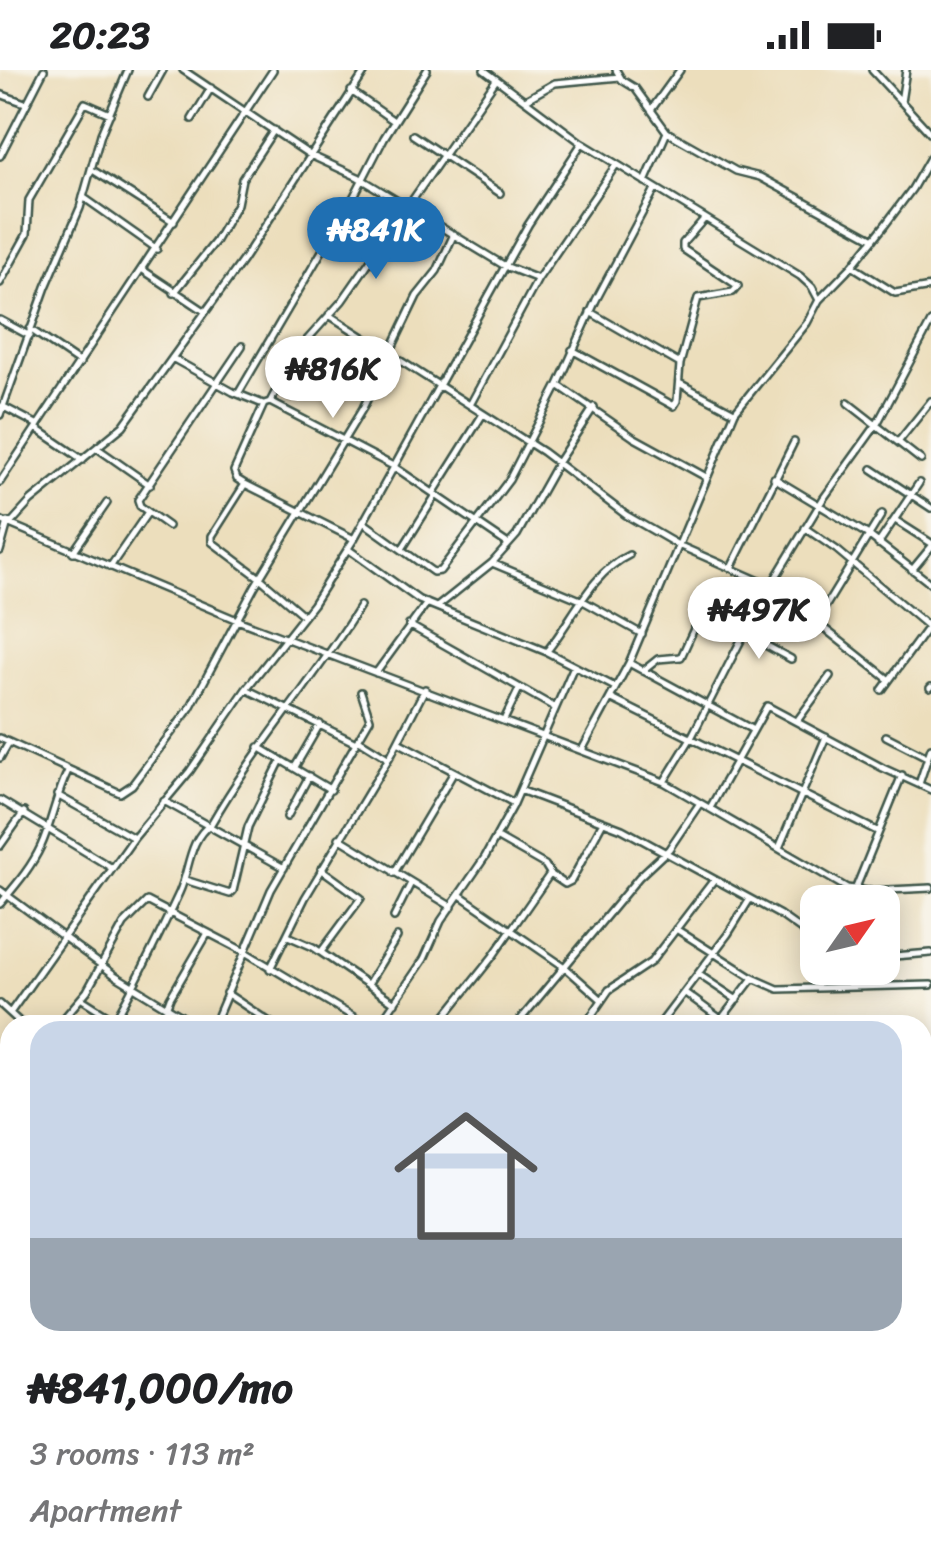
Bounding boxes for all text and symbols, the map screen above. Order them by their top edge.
text: 20:23 [50,2,150,69]
pin: ₦841K [306,197,446,282]
text: ₦841K [329,201,423,258]
pin: ₦816K [263,336,403,421]
text: ₦816K [287,340,379,397]
pin: ₦497K [689,577,829,662]
text: ₦497K [710,581,808,638]
north arrow [800,885,900,985]
map controls [800,885,900,985]
icon: home [376,1086,556,1266]
text: ₦841,000/mo [30,1351,293,1425]
text: 3 rooms · 113 m² [30,1425,255,1482]
text: Apartment [30,1482,181,1539]

